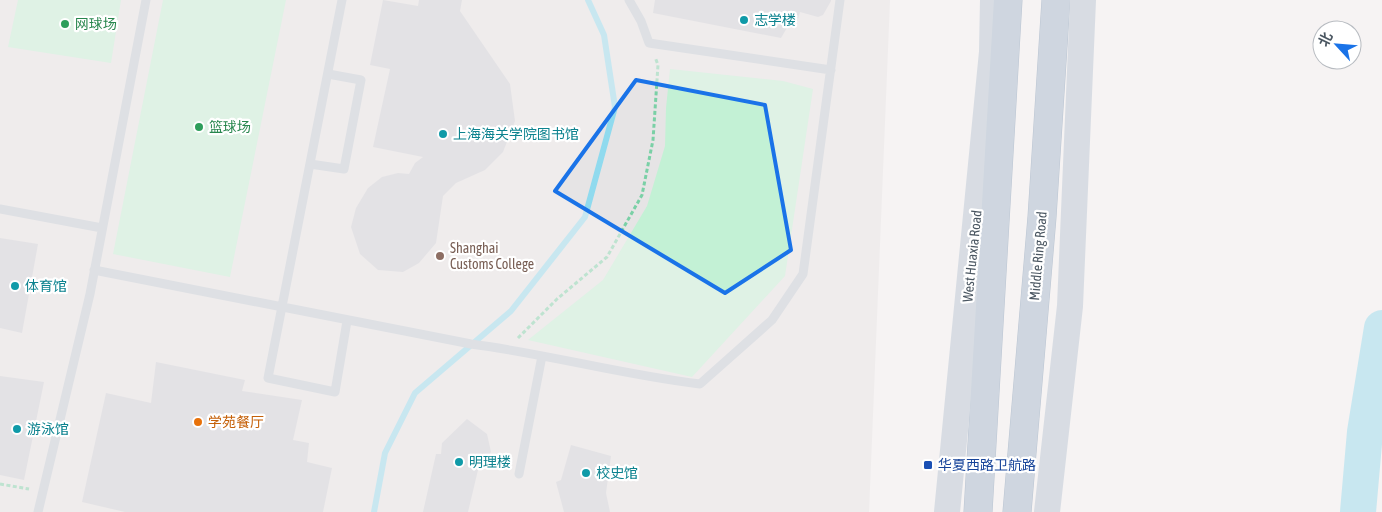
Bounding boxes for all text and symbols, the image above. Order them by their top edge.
place label: 志学楼 [754,12,796,28]
marker: 志学楼 [738,14,750,26]
place label: 网球场 [75,16,117,32]
marker: 网球场 [59,18,71,30]
north arrow [1312,20,1362,70]
text: 北 [1315,30,1336,49]
place label: 篮球场 [209,119,251,135]
marker: 篮球场 [193,121,205,133]
place label: 上海海关学院图书馆 [453,126,579,142]
marker: 上海海关学院图书馆 [437,128,449,140]
street label: West Huaxia Road [959,209,985,303]
street label: Middle Ring Road [1026,211,1050,301]
place label: Shanghai Customs College [450,240,534,272]
marker: Shanghai Customs College [434,250,446,262]
place label: 体育馆 [25,278,67,294]
marker: 体育馆 [9,280,21,292]
place label: 学苑餐厅 [208,414,264,430]
marker: 学苑餐厅 [192,416,204,428]
place label: 游泳馆 [27,421,69,437]
marker: 游泳馆 [11,423,23,435]
place label: 明理楼 [469,454,511,470]
marker: 明理楼 [453,456,465,468]
place label: 华夏西路卫航路 [938,457,1036,473]
marker: 华夏西路卫航路 [922,459,934,471]
place label: 校史馆 [596,465,638,481]
marker: 校史馆 [580,467,592,479]

